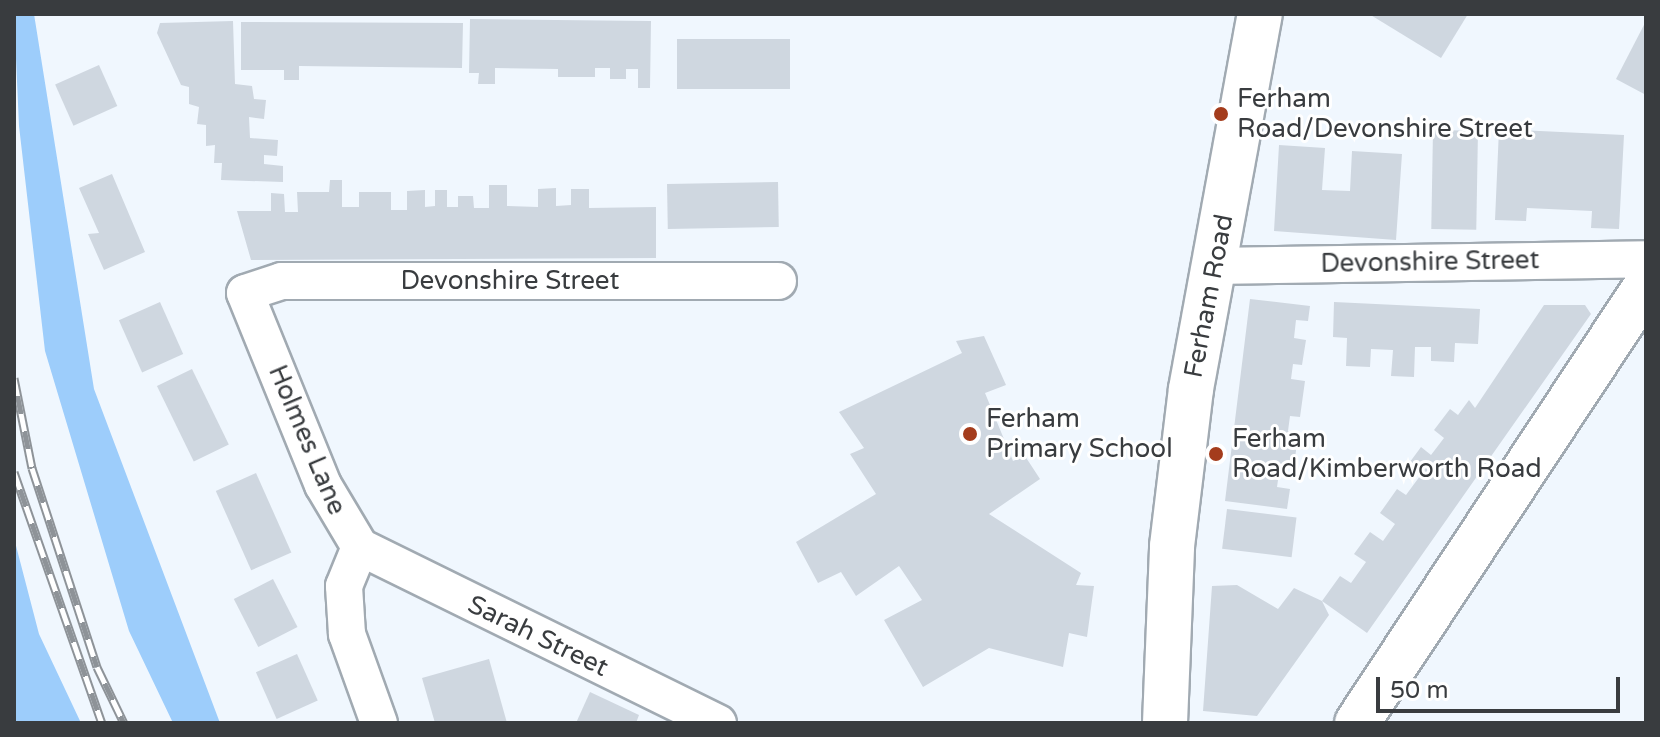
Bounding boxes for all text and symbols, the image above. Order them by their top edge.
place label: Ferham Road/Devonshire Street [1237,83,1533,144]
marker: Ferham Road/Devonshire Street [1212,105,1230,123]
street label: Ferham Road [1178,212,1240,380]
street label: Devonshire Street [1320,244,1540,280]
street label: Devonshire Street [401,265,619,297]
street label: Holmes Lane [261,360,353,520]
place label: Ferham Primary School [986,403,1173,464]
place label: Ferham Road/Kimberworth Road [1232,423,1542,484]
marker: Ferham Primary School [961,425,979,443]
marker: Ferham Road/Kimberworth Road [1207,445,1225,463]
street label: Sarah Street [463,589,613,683]
scale bar [1380,661,1624,711]
text: 50 m [1390,676,1448,705]

